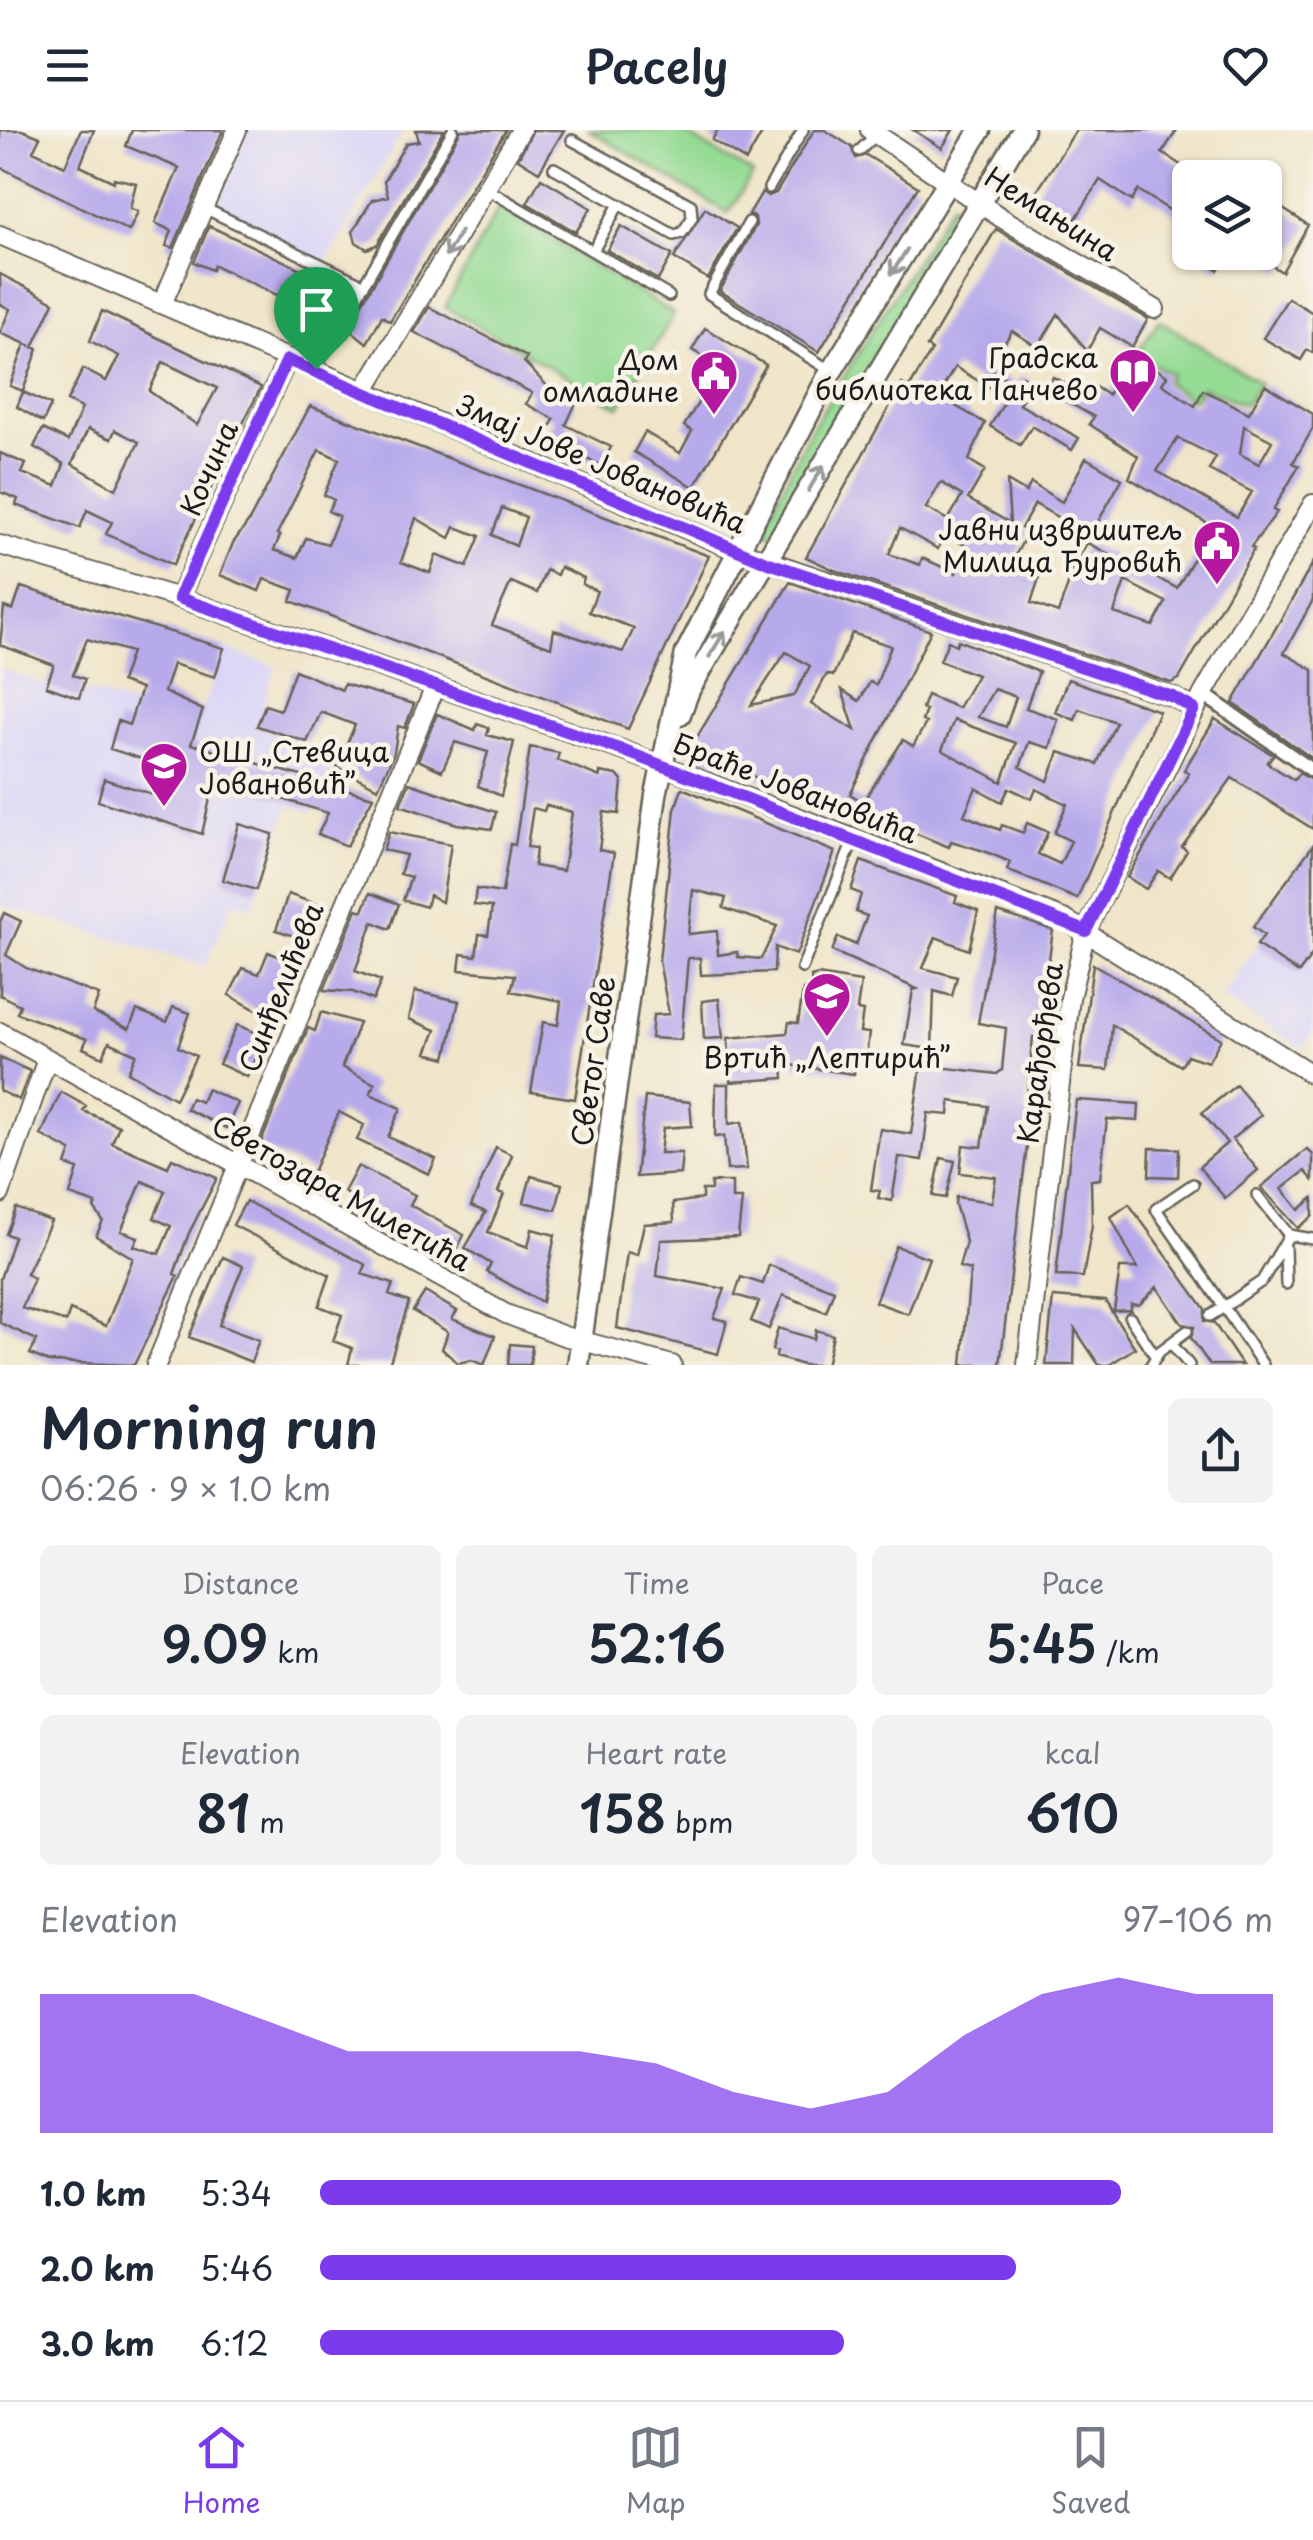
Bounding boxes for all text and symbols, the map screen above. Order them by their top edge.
text: Pacely [585,31,728,99]
icon: menu [40,38,95,93]
icon: heart [1218,38,1273,93]
street label: Немањина [977,155,1127,271]
map controls [1172,160,1282,270]
button: layers [1172,160,1282,270]
one-way arrow [443,229,463,258]
one-way arrow [888,247,909,276]
pin [274,267,359,370]
icon: arrive [289,282,344,337]
place label: Градска библиотека Панчево [815,335,1099,410]
place label: Дом омладине [543,337,679,412]
library icon: Градска библиотека Панчево [1107,346,1159,414]
public building icon: Дом омладине [688,348,740,416]
street label: Змај Јове Јовановића [451,383,754,544]
street label: Кочина [168,413,248,522]
one-way arrow [806,464,826,493]
place label: Јавни извршитељ Милица Ђуровић [938,507,1182,582]
public building icon: Јавни извршитељ Милица Ђуровић [1191,518,1243,586]
one-way arrow [707,630,727,659]
street label: Браће Јовановића [668,721,925,854]
place label: ОШ „Стевица Јовановић” [199,729,389,804]
school or university icon: ОШ „Стевица Јовановић” [138,740,190,808]
street label: Синђелићева [226,895,334,1079]
street label: Карађорђева [1005,959,1073,1146]
school or university icon: Вртић „Лептирић” [801,970,853,1038]
street label: Светог Саве [559,973,625,1149]
place label: Вртић „Лептирић” [703,1035,951,1078]
street label: Светозара Милетића [204,1103,480,1281]
text: Morning run [40,1385,378,1468]
button: share [1168,1398,1273,1503]
text: 06:26 · 9 × 1.0 km [40,1464,331,1512]
text: Distance [182,1561,299,1604]
text: Time [623,1561,690,1604]
text: Pace [1041,1561,1104,1604]
text: 9.09 [162,1604,268,1680]
text: 52:16 [587,1604,726,1680]
text: 5:45 [985,1604,1097,1680]
text: km [268,1630,319,1673]
text: /km [1097,1630,1160,1673]
text: Elevation [180,1731,301,1774]
text: Heart rate [586,1731,727,1774]
text: kcal [1045,1731,1100,1774]
text: 81 [196,1774,250,1850]
text: 158 [580,1774,666,1850]
text: 610 [1026,1774,1119,1850]
text: m [250,1800,285,1843]
text: bpm [666,1800,733,1843]
text: Elevation [40,1895,178,1943]
text: 97–106 m [1122,1895,1273,1943]
text: 1.0 km [40,2169,146,2217]
text: 5:34 [200,2169,272,2217]
text: 2.0 km [40,2244,155,2292]
text: 5:46 [200,2244,273,2292]
text: 3.0 km [40,2319,155,2367]
text: 6:12 [200,2319,269,2367]
tab: Home [183,2420,260,2523]
tab: Map [626,2420,686,2523]
tab: Saved [1051,2420,1130,2523]

